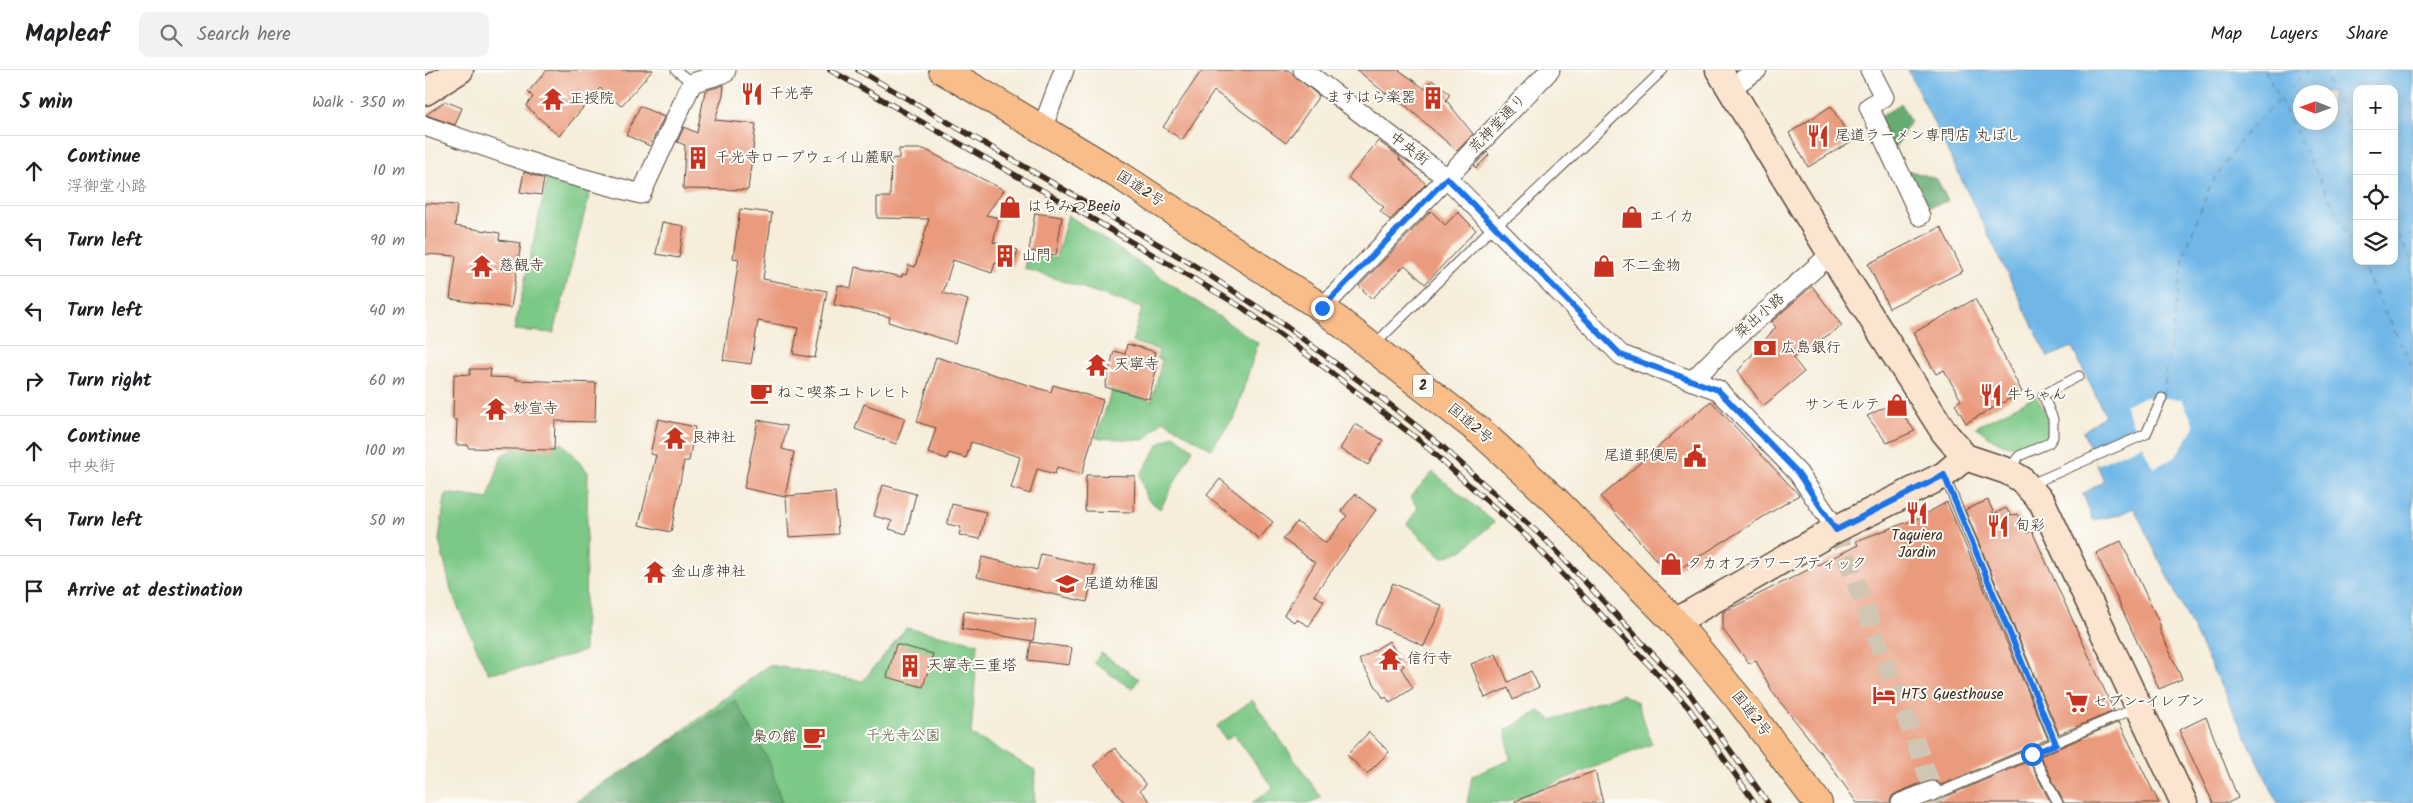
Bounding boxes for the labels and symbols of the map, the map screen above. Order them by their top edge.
restaurant icon: 千光亭 [739,81,765,107]
place label: 千光亭 [769,82,814,106]
building icon: ますはら楽器 [1420,85,1446,111]
north arrow [2293,85,2338,130]
temple icon: 正授院 [540,86,566,112]
place label: ますはら楽器 [1326,86,1416,110]
place label: 正授院 [569,87,614,111]
street label: 荒神堂通り [1463,89,1533,159]
restaurant icon: 尾道ラーメン専門店 丸ぼし [1805,123,1831,149]
place label: 尾道ラーメン専門店 丸ぼし [1835,124,2021,148]
street label: 中央街 [1384,126,1434,172]
building icon: 千光寺ロープウェイ山麓駅 [685,145,711,171]
place label: 千光寺ロープウェイ山麓駅 [715,146,894,170]
street label: 国道2号 [1111,164,1169,214]
shop icon: はちみつBeeio [997,194,1023,220]
place label: はちみつBeeio [1027,195,1121,219]
shop icon: エイカ [1619,204,1645,230]
place label: エイカ [1649,205,1694,229]
building icon: 山門 [992,243,1018,269]
place label: 山門 [1021,244,1051,268]
temple icon: 慈観寺 [469,253,495,279]
shop icon: 不二金物 [1591,253,1617,279]
place label: 慈観寺 [499,254,544,278]
place label: 不二金物 [1621,254,1681,278]
street label: 築出小路 [1729,287,1791,345]
route end [1311,297,1334,320]
bank icon: 広島銀行 [1752,335,1778,361]
place label: 広島銀行 [1781,336,1841,360]
temple icon: 天寧寺 [1084,352,1110,378]
place label: 天寧寺 [1114,353,1159,377]
road number: 2 [1413,374,1433,398]
cafe icon: ねこ喫茶ユトレヒト [748,380,774,406]
place label: ねこ喫茶ユトレヒト [777,381,912,405]
restaurant icon: 牛ちゃん [1978,382,2004,408]
place label: 牛ちゃん [2007,383,2067,407]
shop icon: サンモルテ [1884,392,1910,418]
place label: サンモルテ [1805,393,1880,417]
temple icon: 妙宣寺 [483,396,509,422]
place label: 妙宣寺 [513,397,558,421]
street label: 国道2号 [1442,398,1498,450]
temple icon: 艮神社 [662,425,688,451]
place label: 艮神社 [691,426,736,450]
public building icon: 尾道郵便局 [1682,443,1708,469]
place label: 尾道郵便局 [1604,444,1679,468]
restaurant icon: Taquiera Jardin [1904,500,1930,526]
restaurant icon: 旬彩 [1985,513,2011,539]
place label: 旬彩 [2015,514,2045,538]
place label: Taquiera Jardin [1891,524,1943,565]
shop icon: タカオフラワーブティック [1658,551,1684,577]
place label: タカオフラワーブティック [1687,552,1866,576]
temple icon: 金山彦神社 [642,559,668,585]
place label: 金山彦神社 [671,560,746,584]
school or university icon: 尾道幼稚園 [1054,571,1080,597]
place label: 尾道幼稚園 [1084,572,1159,596]
temple icon: 信行寺 [1377,646,1403,672]
place label: 信行寺 [1407,647,1452,671]
building icon: 天寧寺三重塔 [897,653,923,679]
place label: 天寧寺三重塔 [927,654,1017,678]
hotel icon: HTS Guesthouse [1871,682,1897,708]
place label: HTS Guesthouse [1901,683,2004,707]
street label: 国道2号 [1725,685,1777,743]
supermarket icon: セブン-イレブン [2064,689,2090,715]
place label: セブン-イレブン [2093,690,2205,714]
cafe icon: 梟の館 [801,724,827,750]
park label: 千光寺公園 [865,724,941,748]
place label: 梟の館 [752,725,797,749]
route start [2021,743,2044,766]

